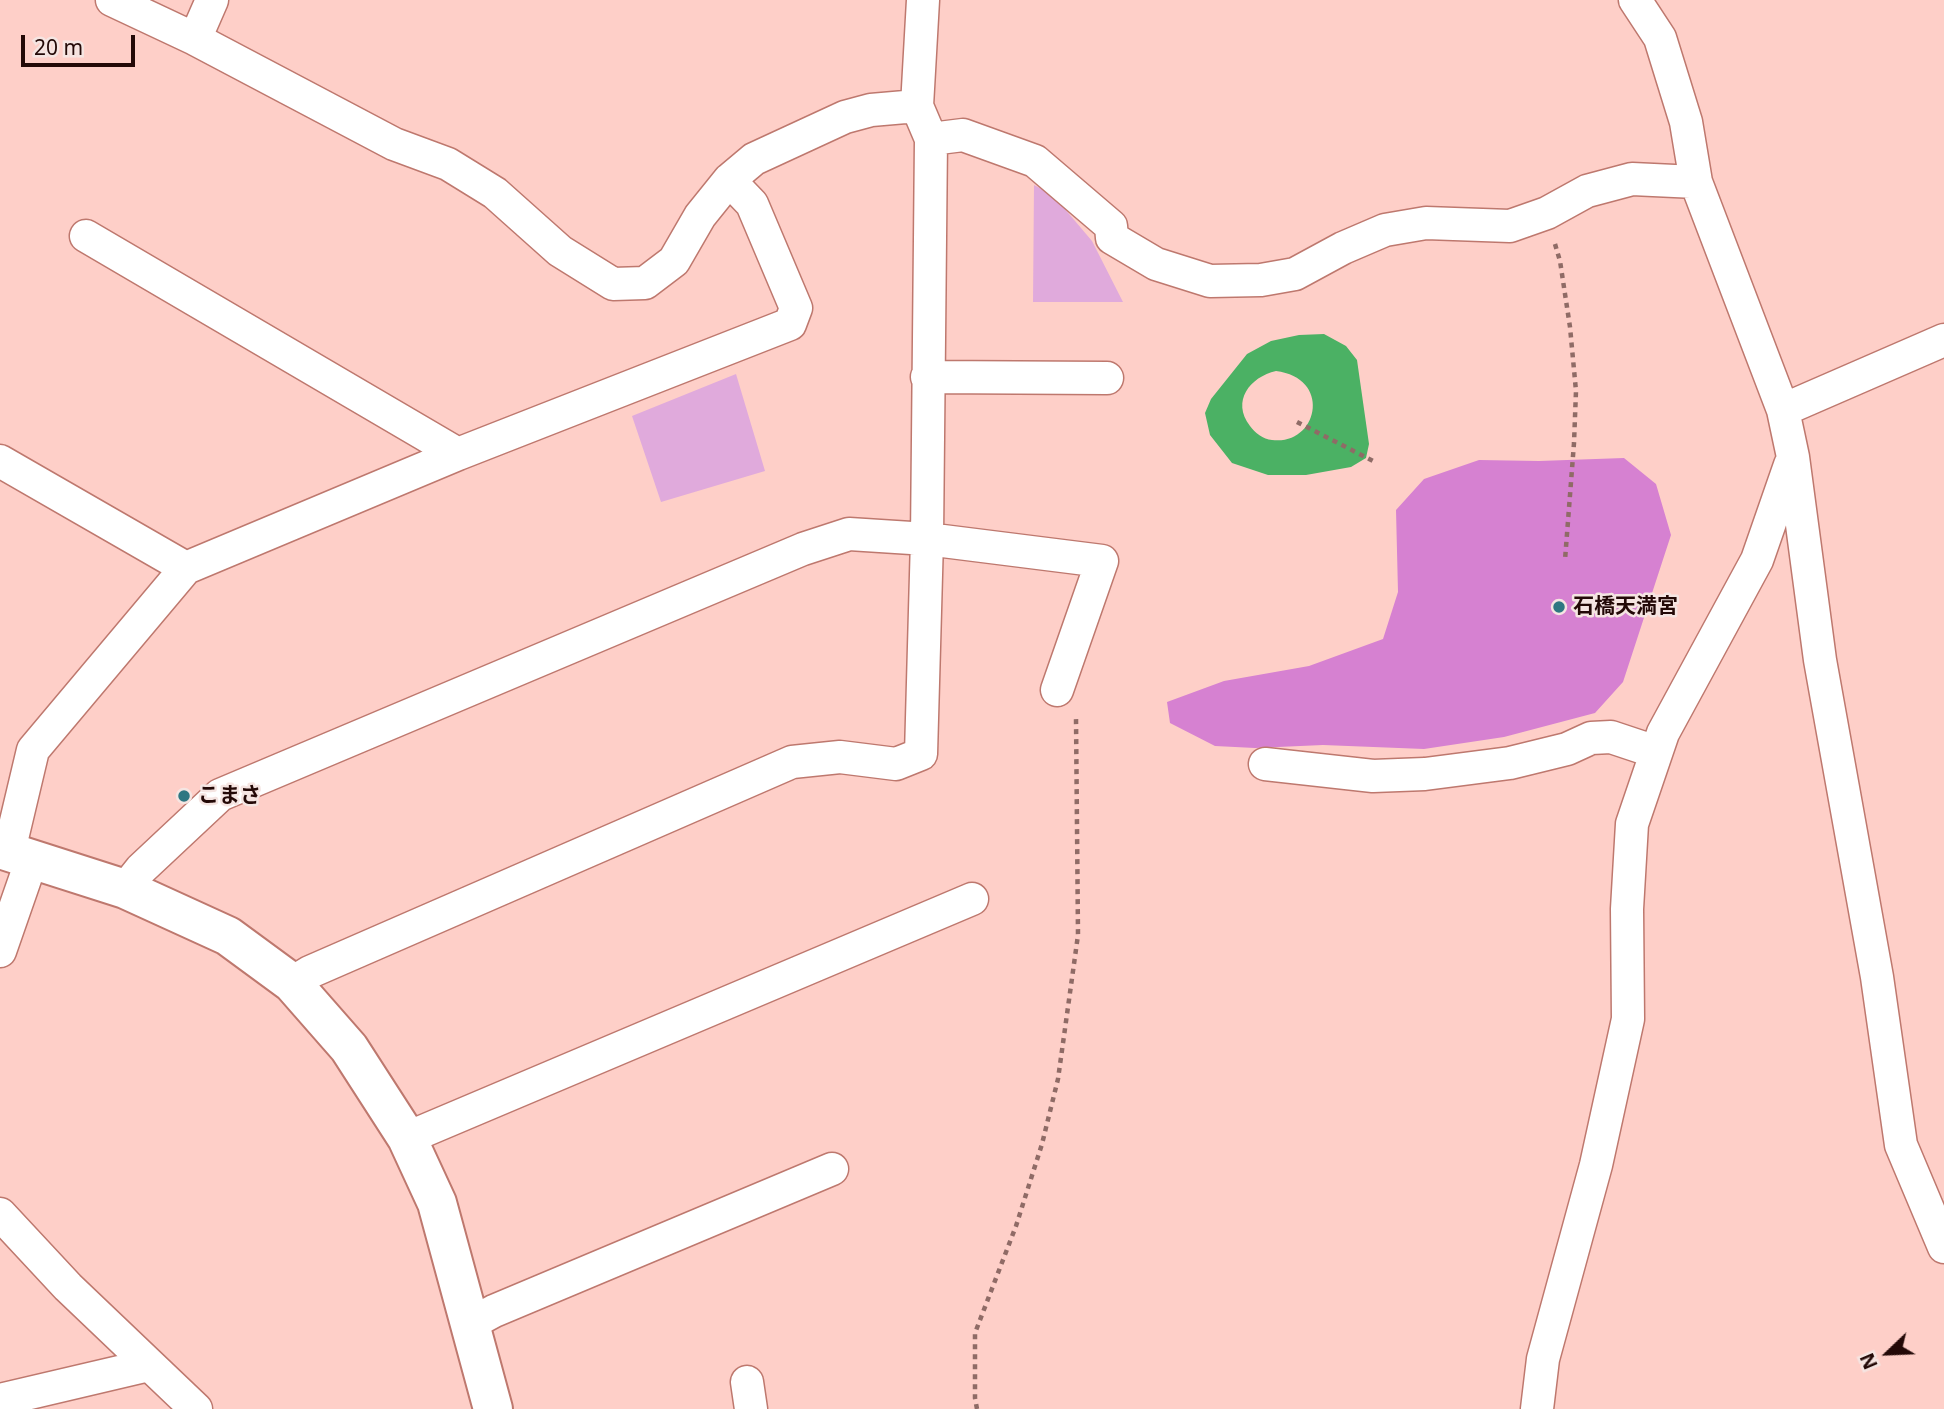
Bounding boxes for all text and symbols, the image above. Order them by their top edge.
scale bar [24,21,138,65]
text: 20 m [34,33,83,61]
place label: 石橋天満宮 [1573,594,1678,620]
marker: 石橋天満宮 [1551,599,1567,615]
place label: こまさ [198,783,261,809]
marker: こまさ [176,788,192,804]
north arrow [1853,1318,1923,1388]
text: N [1854,1349,1884,1373]

